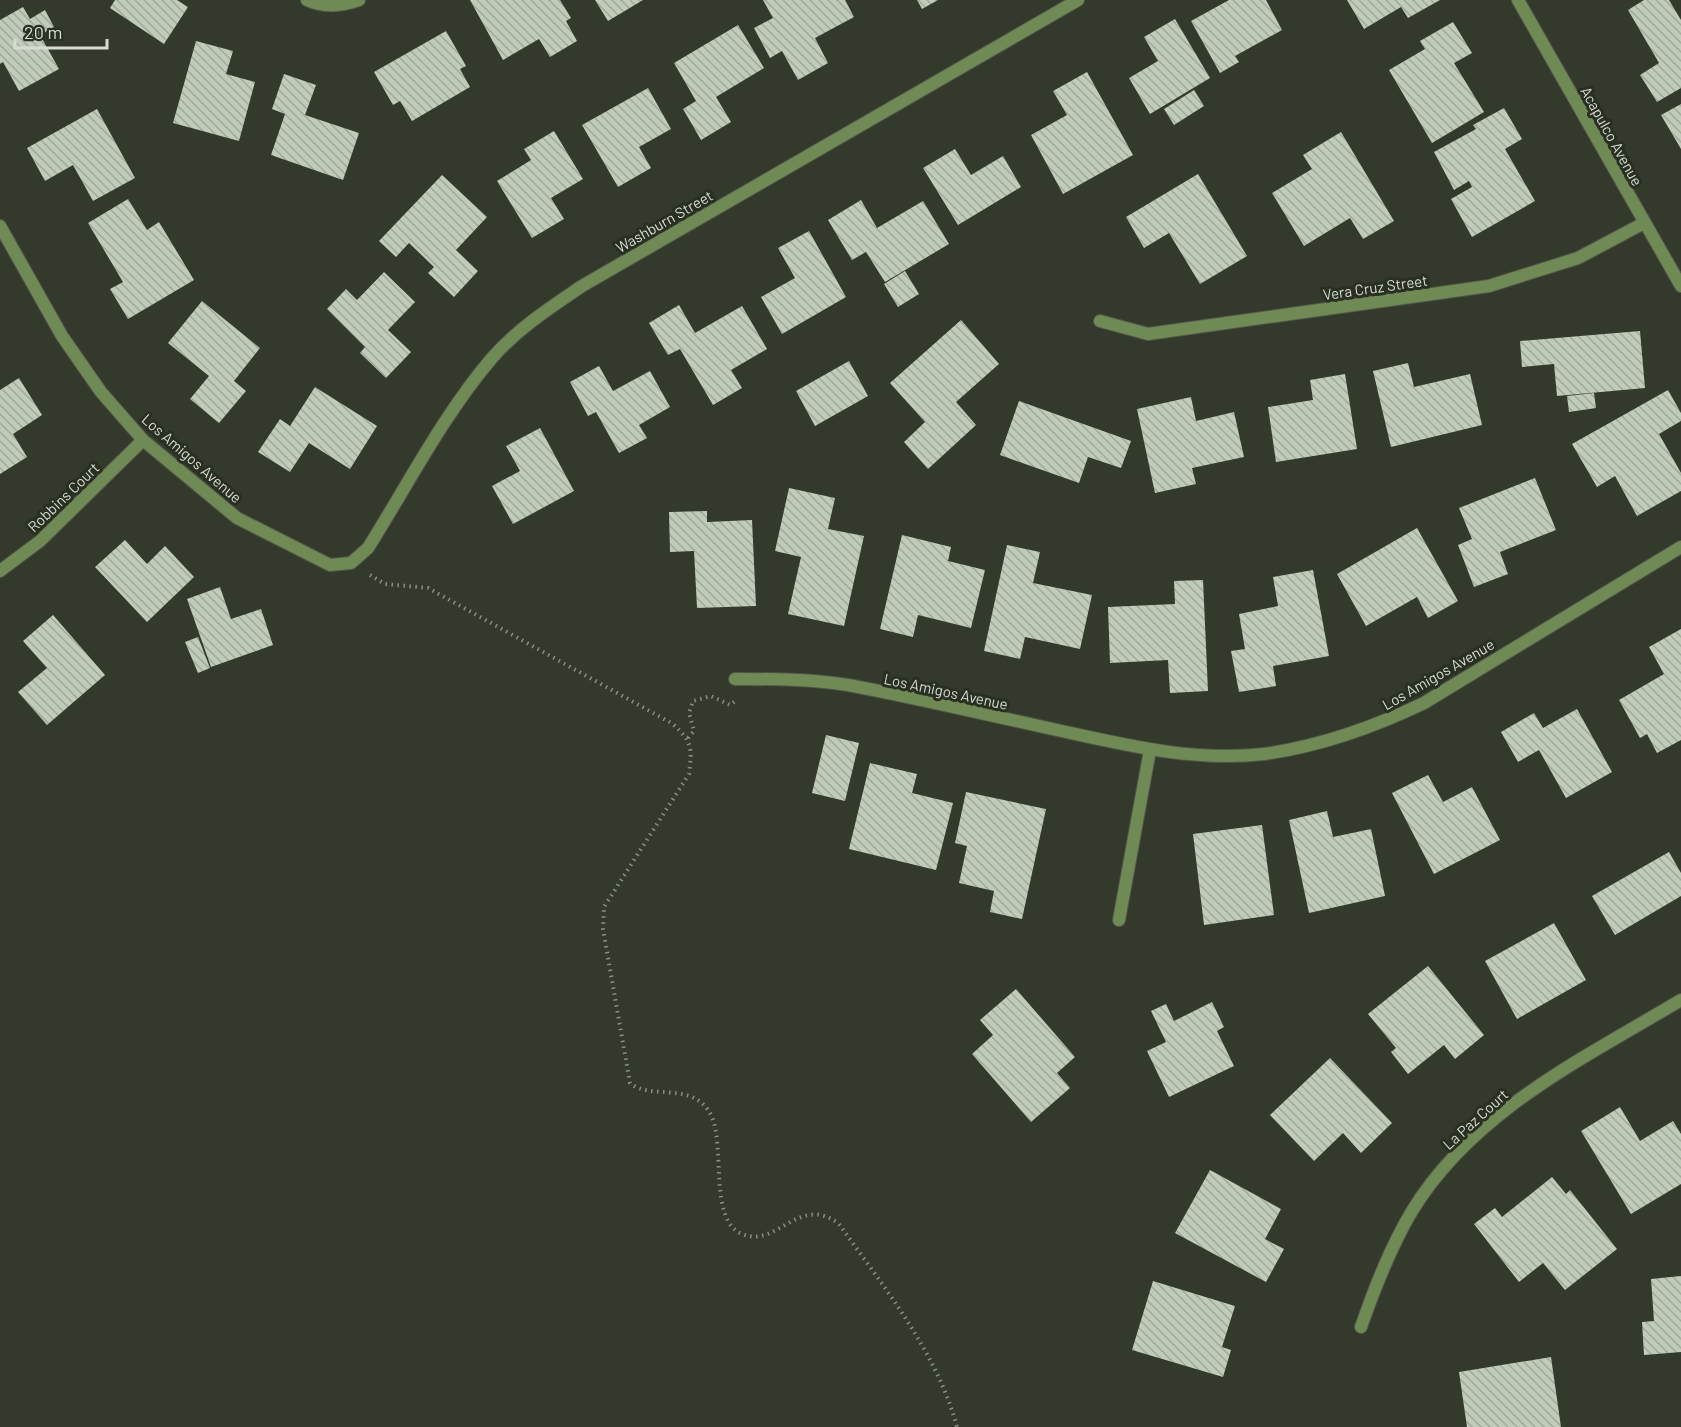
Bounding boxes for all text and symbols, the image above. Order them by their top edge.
scale bar [15,12,106,50]
text: 20 m [24,21,62,43]
street label: Acapulco Avenue [1577,83,1647,189]
street label: Washburn Street [612,186,716,256]
street label: Vera Cruz Street [1322,271,1428,303]
street label: Los Amigos Avenue [138,410,246,506]
street label: Robbins Court [24,458,102,536]
street label: Los Amigos Avenue [1379,635,1497,713]
street label: Los Amigos Avenue [882,669,1010,713]
street label: La Paz Court [1439,1085,1511,1153]

